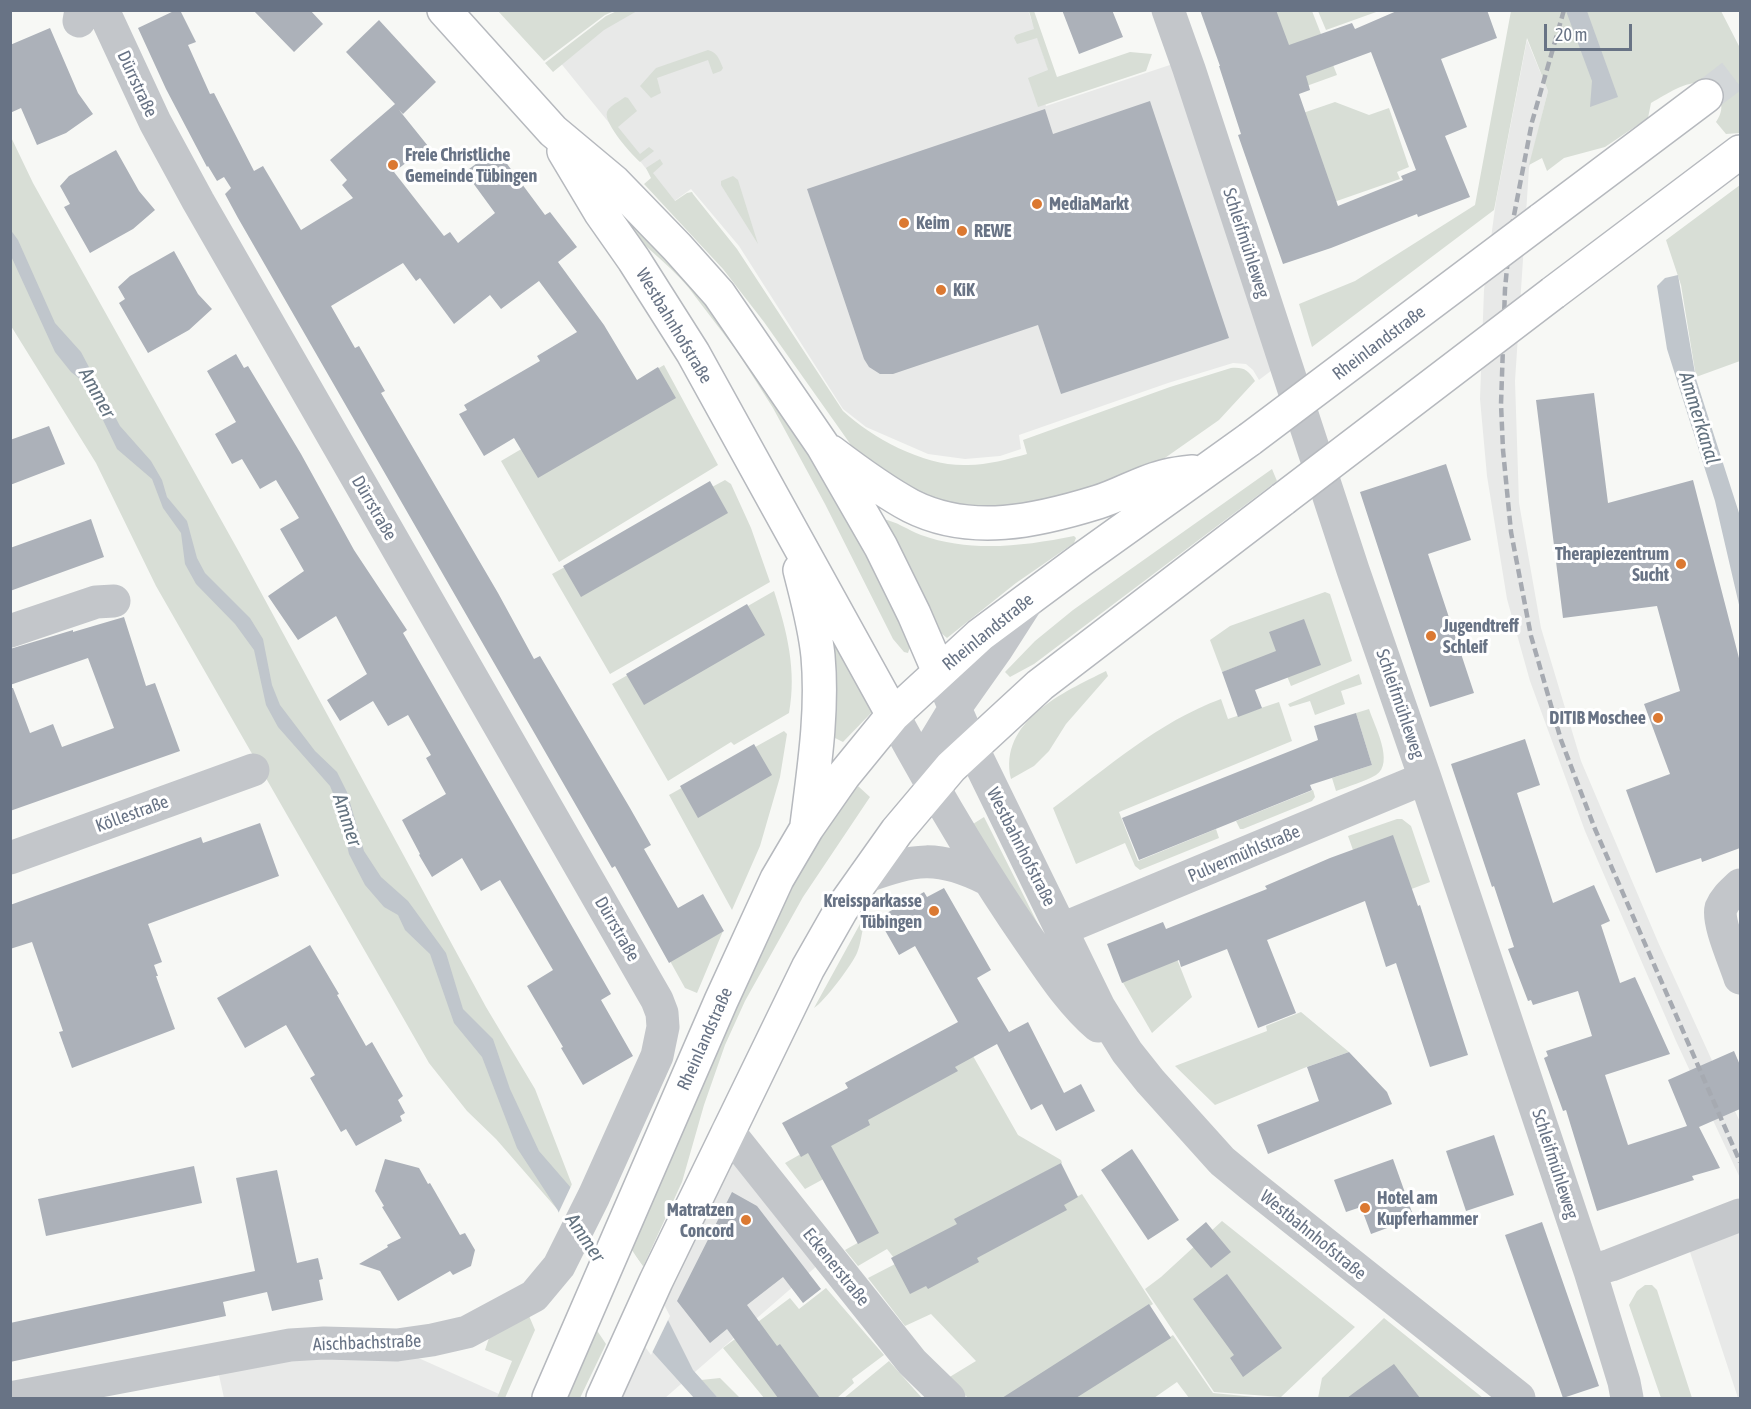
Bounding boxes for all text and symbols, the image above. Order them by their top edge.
scale bar [1547,12,1636,50]
text: 20 m [1555,24,1587,45]
street label: Dürrstraße [112,47,162,121]
place label: Freie Christliche Gemeinde Tübingen [405,144,537,186]
marker: Freie Christliche Gemeinde Tübingen [386,158,400,172]
street label: Schleifmühleweg [1218,185,1274,301]
place label: MediaMarkt [1049,193,1129,215]
marker: MediaMarkt [1030,197,1044,211]
place label: Keim [916,212,950,234]
marker: Keim [897,216,911,230]
place label: REWE [974,220,1011,242]
marker: REWE [955,224,969,238]
street label: Westbahnhofstraße [631,265,717,387]
place label: KiK [953,279,975,301]
marker: KiK [934,283,948,297]
street label: Rheinlandstraße [1328,301,1430,385]
water label: Ammer [74,364,120,422]
water label: Ammerkanal [1674,369,1724,467]
street label: Dürrstraße [347,472,401,544]
place label: Therapiezentrum Sucht [1555,543,1669,586]
marker: Therapiezentrum Sucht [1674,557,1688,571]
street label: Rheinlandstraße [938,589,1038,675]
place label: Jugendtreff Schleif [1443,615,1519,658]
marker: Jugendtreff Schleif [1424,629,1438,643]
street label: Schleifmühleweg [1371,646,1429,762]
place label: DITIB Moschee [1549,707,1646,729]
marker: DITIB Moschee [1651,711,1665,725]
street label: Westbahnhofstraße [982,784,1060,910]
street label: Köllestraße [93,791,171,837]
water label: Ammer [327,791,367,849]
street label: Pulvermühlstraße [1185,821,1303,887]
place label: Kreissparkasse Tübingen [823,890,922,932]
street label: Dürrstraße [590,893,644,965]
marker: Kreissparkasse Tübingen [927,904,941,918]
street label: Rheinlandstraße [673,984,737,1094]
street label: Schleifmühleweg [1527,1106,1583,1222]
street label: Westbahnhofstraße [1256,1186,1370,1284]
place label: Hotel am Kupferhammer [1377,1187,1478,1230]
place label: Matratzen Concord [667,1199,734,1242]
marker: Hotel am Kupferhammer [1358,1201,1372,1215]
water label: Ammer [560,1209,610,1267]
marker: Matratzen Concord [739,1213,753,1227]
street label: Eckenerstraße [798,1224,874,1310]
street label: Aischbachstraße [312,1330,422,1356]

